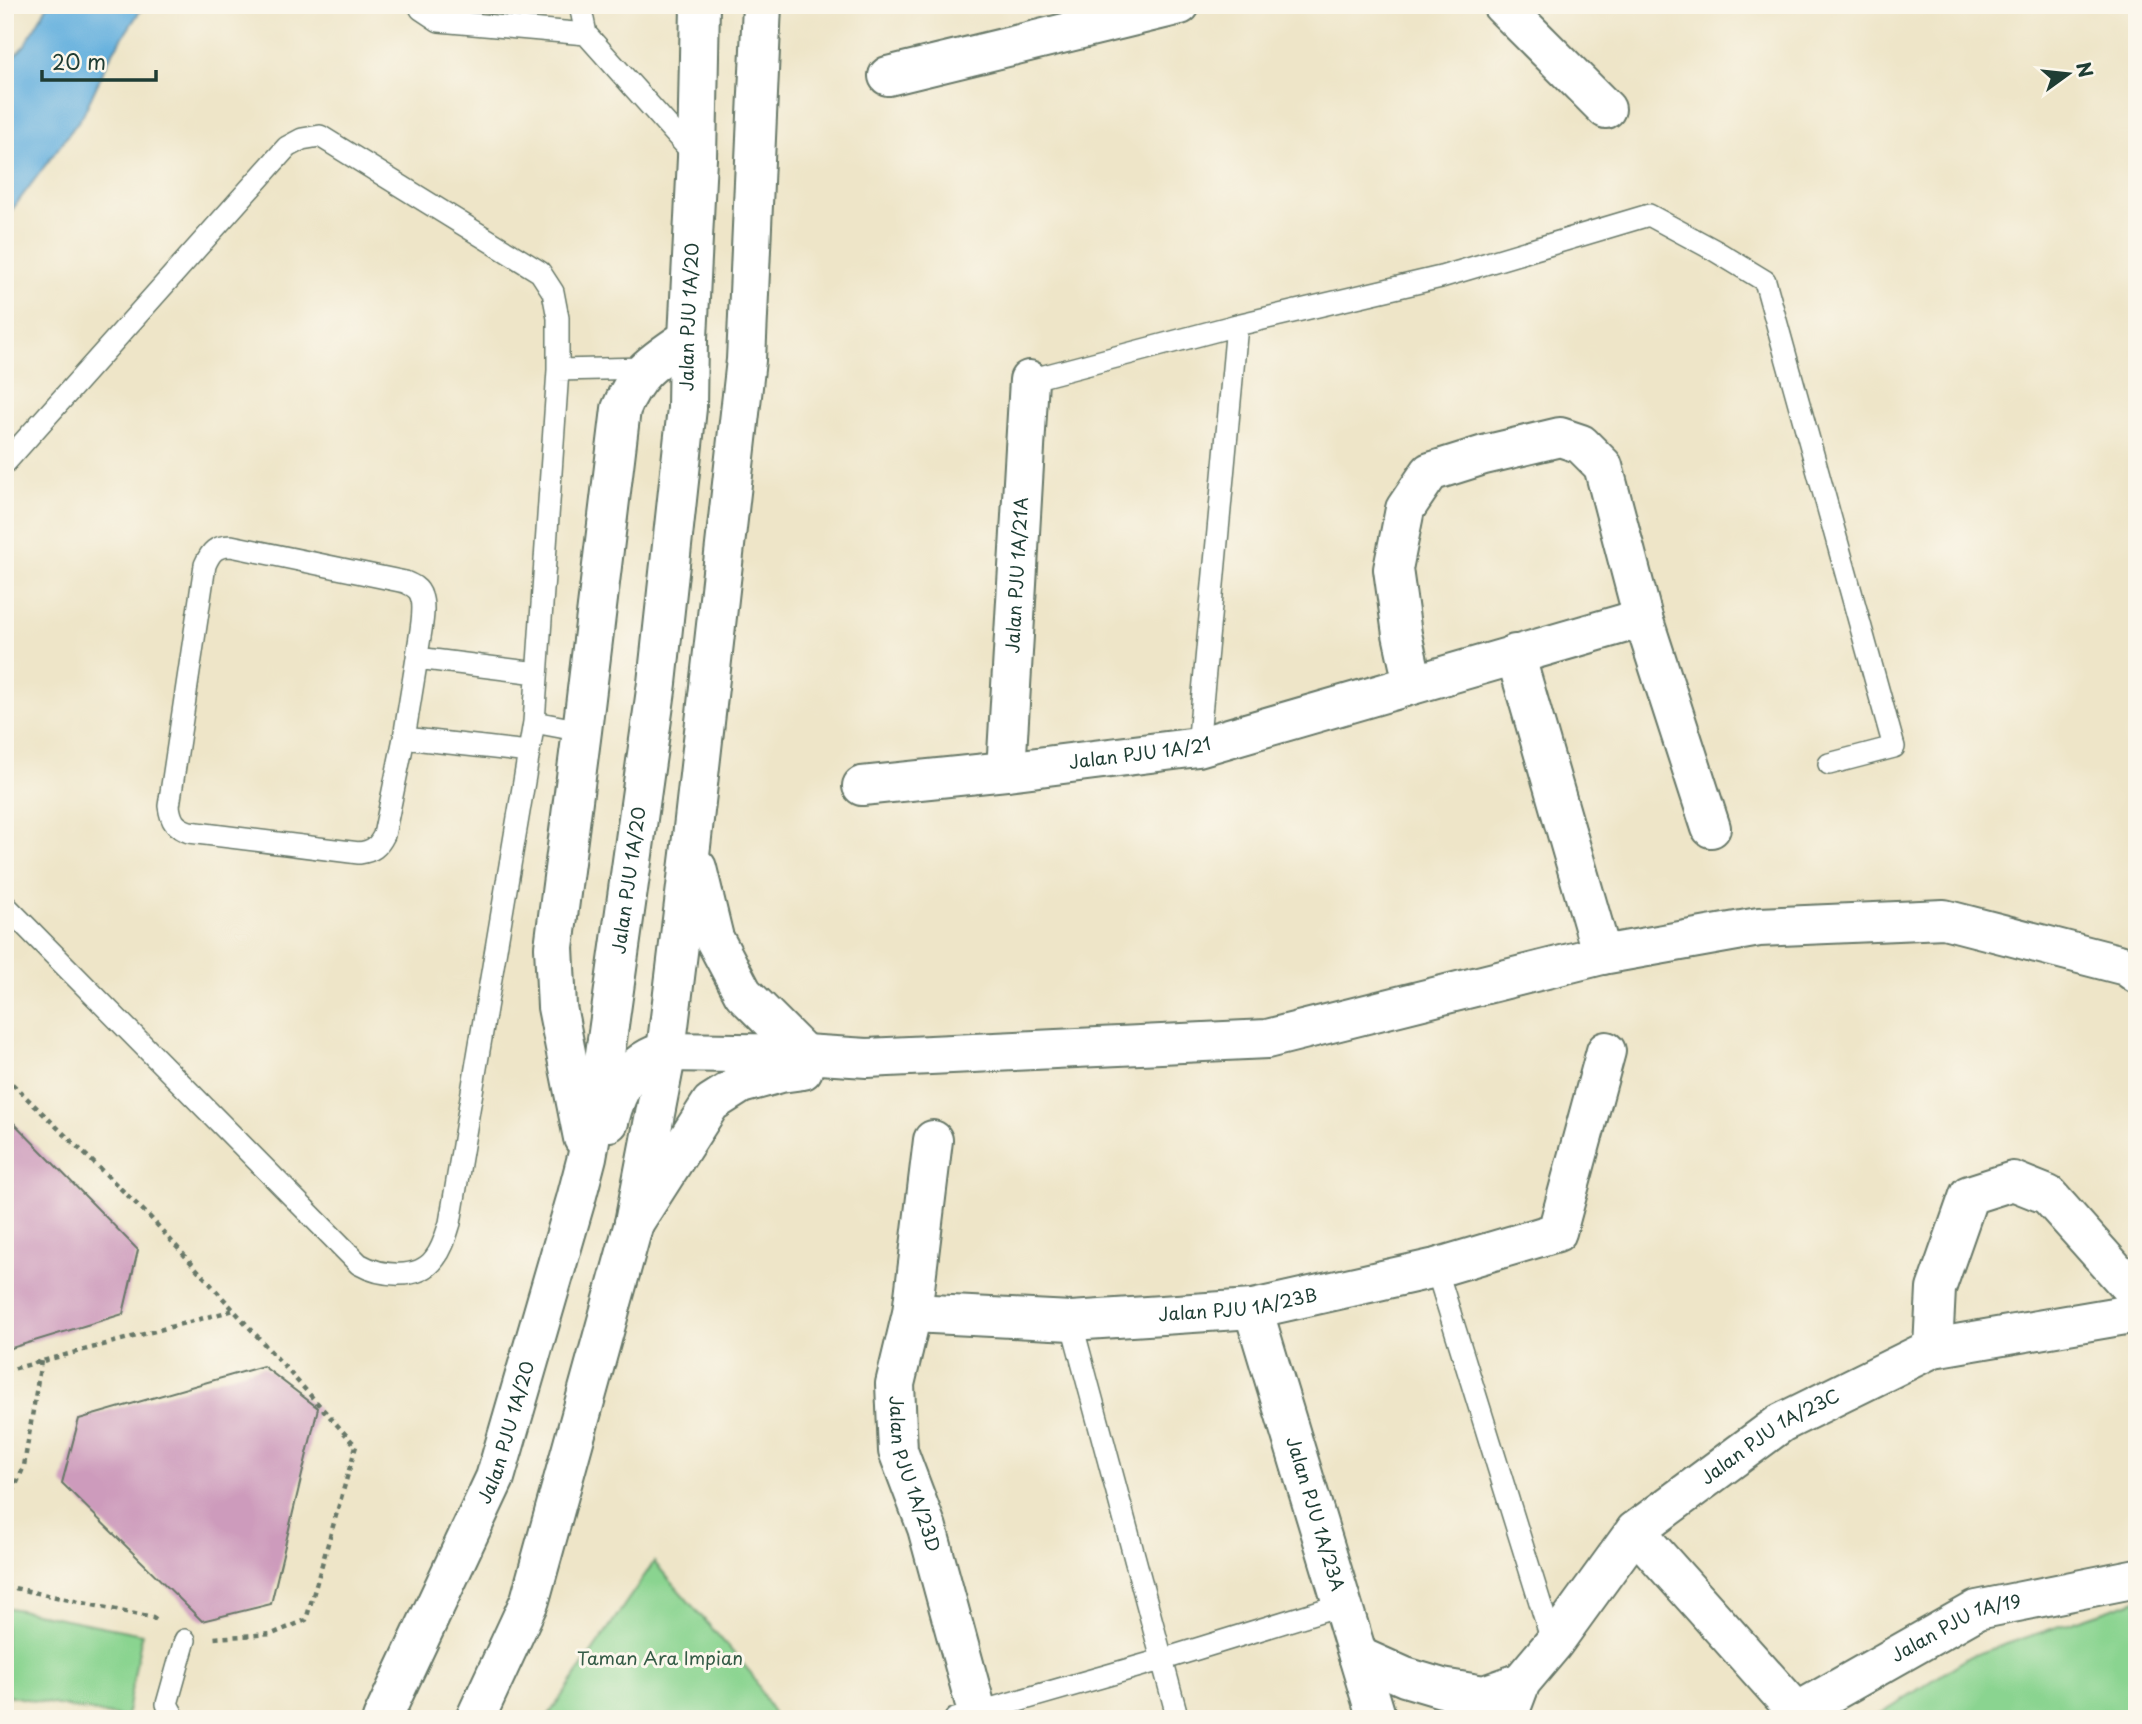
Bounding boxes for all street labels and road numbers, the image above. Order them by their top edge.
street label: Jalan PJU 1A/20 [672,242,705,391]
street label: Jalan PJU 1A/21A [998,496,1034,654]
street label: Jalan PJU 1A/21 [1067,729,1214,775]
street label: Jalan PJU 1A/20 [604,805,652,956]
street label: Jalan PJU 1A/23B [1157,1280,1320,1327]
street label: Jalan PJU 1A/20 [470,1358,540,1508]
street label: Jalan PJU 1A/23C [1694,1381,1844,1490]
street label: Jalan PJU 1A/23D [884,1395,948,1555]
street label: Jalan PJU 1A/23A [1280,1433,1352,1594]
street label: Jalan PJU 1A/19 [1886,1587,2023,1668]

